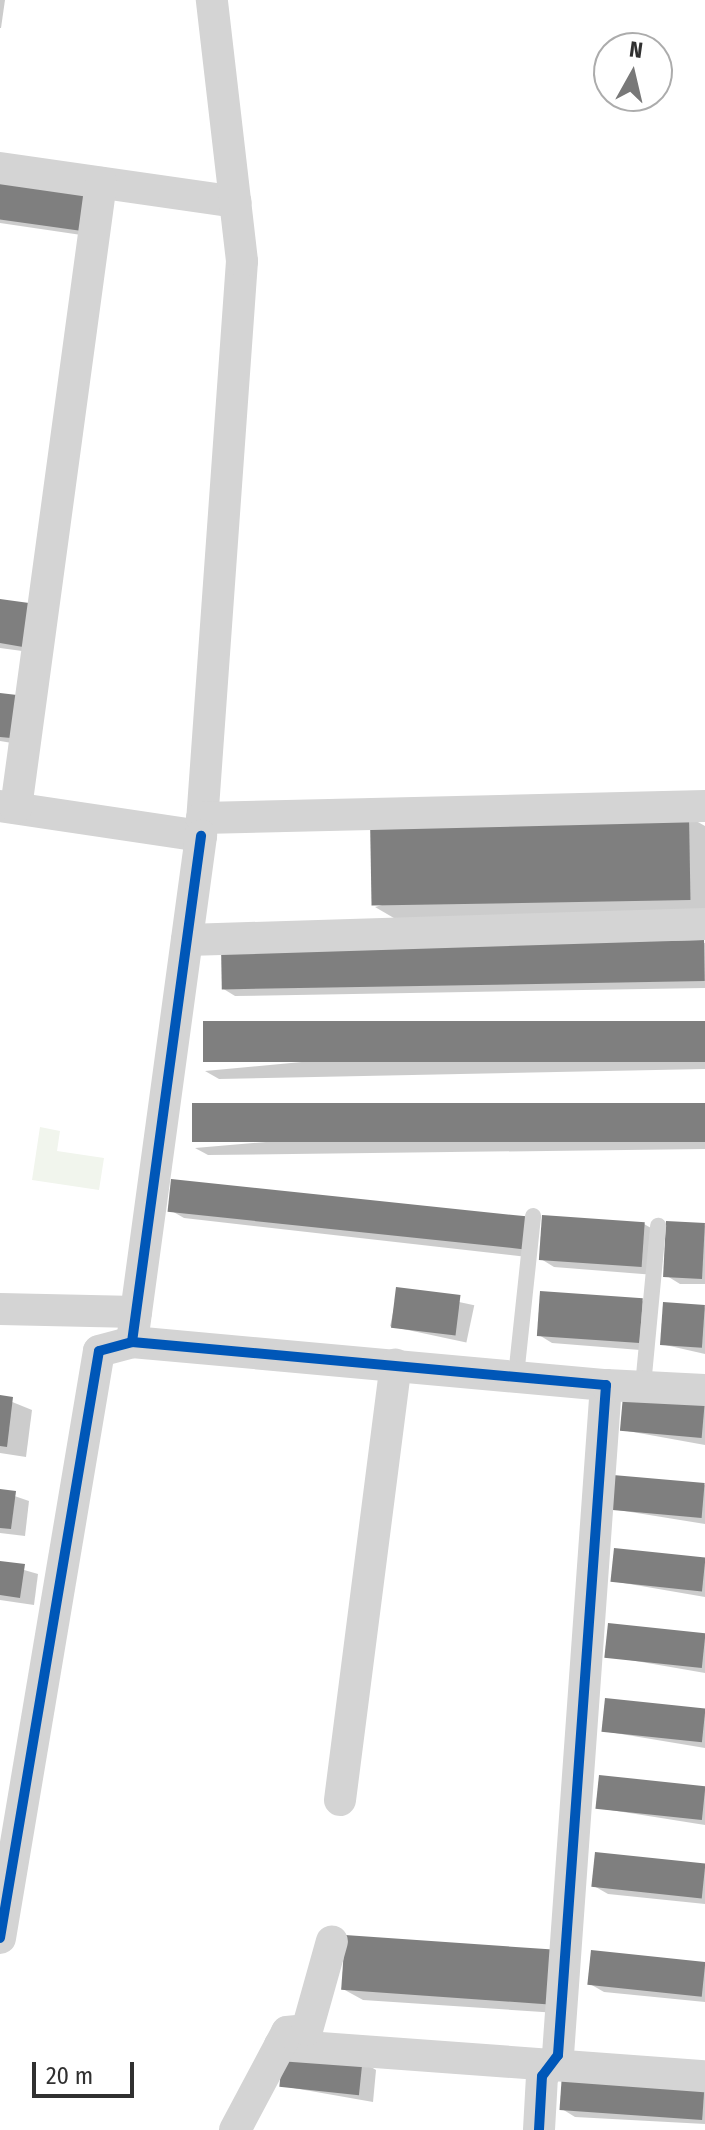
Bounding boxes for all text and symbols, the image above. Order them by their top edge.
north arrow [593,32,673,112]
text: N [628,35,645,64]
scale bar [36,2046,138,2096]
text: 20 m [46,2062,93,2090]

